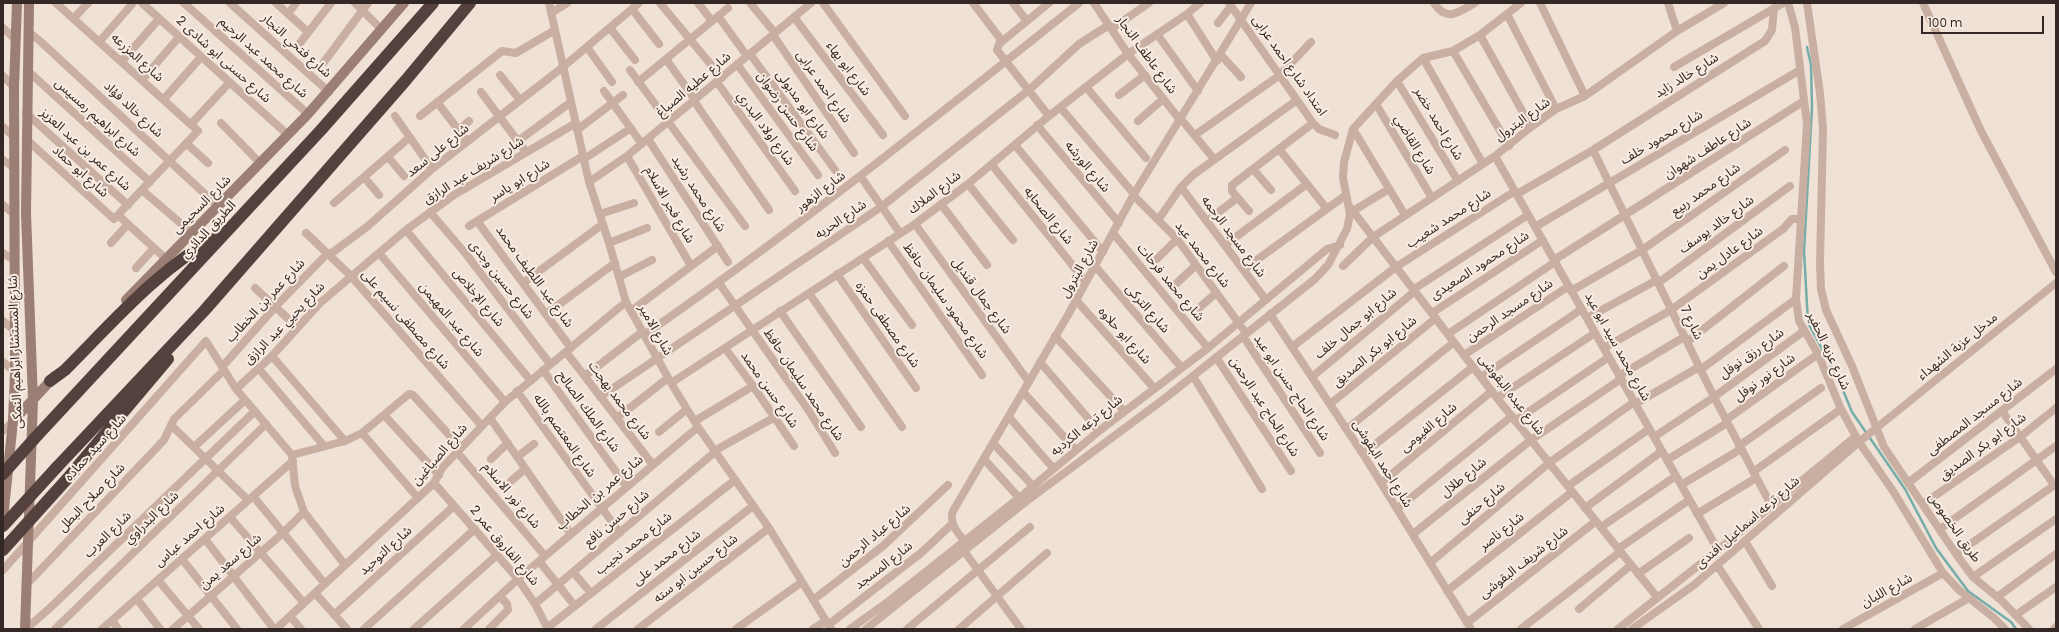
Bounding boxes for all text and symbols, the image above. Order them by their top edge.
scale bar [1923,8,2046,34]
street label: شارع فتحي النجار [258,11,334,81]
street label: شارع حسنى ابو شادى 2 [172,13,274,107]
street label: شارع عاطف النجار [1112,13,1180,97]
street label: امتداد شارع احمد عرابى [1248,13,1330,119]
street label: شارع محمد عبد الرحيم [215,14,311,102]
text: 100 m [1928,14,1962,31]
street label: شارع المزرعه [108,30,166,86]
street label: شارع ابو بهاء [822,39,874,99]
street label: شارع احمد عرابى [792,48,854,126]
street label: شارع عطيه الصباغ [653,49,735,121]
street label: شارع خالد زايد [1652,50,1722,102]
street label: شارع ابو مدبولى [772,68,832,142]
street label: شارع حسن رضوان [753,69,821,155]
street label: شارع ابراهيم رمسيس [51,75,143,161]
street label: شارع خالد فؤاد [100,79,166,141]
street label: شارع احمد خضر [1410,85,1466,163]
street label: شارع اولاد البدري [733,89,797,169]
street label: شارع البترول [1492,95,1554,145]
street label: شارع عمر بن عبد العزيز [37,105,133,195]
street label: شارع محمود خلف [1618,107,1706,169]
street label: شارع القاضي [1390,112,1438,178]
street label: شارع عاطف شهوان [1662,115,1754,183]
street label: شارع على سعد [403,121,473,181]
street label: شارع شريف عبد الرازق [421,134,527,208]
street label: شارع الورشه [1061,138,1113,196]
street label: شارع ابو حماد [49,143,111,201]
street label: شارع محمد رشيد [667,153,729,235]
street label: شارع ابو ياسر [487,156,553,206]
street label: شارع محمد ربيع [1668,160,1744,220]
street label: شارع فجر الاسلام [641,164,697,246]
street label: شارع الزهور [793,168,849,216]
street label: شارع الملاك [906,168,964,218]
street label: شارع السحيمى [169,172,235,238]
street label: شارع الصحابه [1020,184,1076,248]
street label: شارع محمد شعيب [1404,186,1494,252]
street label: شارع مسجد الرحمه [1197,193,1269,281]
street label: شارع خالد يوسف [1677,193,1757,257]
street label: شارع الحريه [812,197,870,243]
street label: الطريق الدائري [178,198,240,262]
street label: شارع محمد عيد [1171,219,1233,291]
street label: شارع عبد اللطيف محمد [492,223,576,331]
street label: شارع عادل يمن [1694,224,1766,282]
street label: شارع محمود الصعيدى [1428,228,1532,304]
street label: شارع البترول [1058,237,1102,301]
street label: شارع حسين وجدى [465,238,537,322]
street label: شارع محمود سليمان حافظ [899,240,991,362]
street label: شارع محمد فرحات [1133,241,1207,325]
street label: شارع جمال قنديل [948,255,1014,337]
street label: شارع عمر بن الخطاب [223,256,309,346]
street label: شارع الإخلاص [449,265,507,331]
street label: شارع مصطفى نسيم على [358,267,452,373]
street label: شارع المستشار ابراهيم النمكى [6,275,26,429]
street label: شارع مسجد الرحمن [1464,276,1556,346]
street label: شارع يحيي عبد الرازق [242,279,328,369]
street label: شارع مصطفى حمزه [851,279,923,371]
street label: شارع عبد المهيمن [415,280,487,360]
street label: شارع التركى [1122,281,1172,337]
street label: شارع ابو جمال خلف [1312,285,1400,363]
street label: شارع محمد سيد ابو عيد [1581,290,1653,404]
street label: شارع الامير [635,302,675,358]
street label: شارع 7 [1676,303,1706,343]
street label: شارع ابو حلاوه [1094,304,1154,368]
street label: شارع عزبه الحفير [1803,309,1853,393]
street label: مدخل عزبة الشهداء [1915,310,2001,384]
street label: شارع ابو بكر الصديق [1330,313,1420,391]
street label: شارع رزق نوفل [1716,325,1788,383]
street label: شارع محمد سليمان حافظ [759,326,847,444]
street label: شارع الحاج حسن ابو عبد [1250,332,1332,444]
street label: شارع حسن محمد [737,349,801,431]
street label: شارع عبده البقوشى [1474,351,1548,439]
street label: شارع نور نوفل [1731,351,1799,405]
street label: شارع الحاج عبد الرحمن [1226,354,1302,460]
street label: شارع محمد بهجت [584,359,654,443]
street label: شارع الملك الصالح [553,368,623,456]
street label: شارع مسجد المصطفى [1924,375,2026,459]
street label: شارع المعتصم بالله [529,391,599,481]
street label: شارع ترعه الكرديه [1048,392,1126,460]
street label: شارع الفيومى [1398,400,1460,456]
street label: شارع ابو بكر الصديق [1936,410,2030,484]
street label: شارع سيد حماده [62,411,130,485]
street label: شارع احمد البقوشى [1349,417,1415,511]
street label: شارع الصباغين [409,421,471,489]
street label: شارع عمر بن الخطاب [553,452,647,534]
street label: شارع طلال [1438,455,1490,501]
street label: شارع صلاح البطل [55,460,129,536]
street label: شارع نور الاسلام [479,460,543,532]
street label: شارع ترعه اسماعيل افندى [1693,474,1803,572]
street label: شارع حنفى [1455,480,1509,528]
street label: شارع حسن نافع [581,487,653,551]
street label: شارع البدراوي [121,488,183,548]
street label: طريق الخصوص [1924,490,1984,566]
street label: شارع احمد عباس [152,501,228,571]
street label: شارع عباد الرحمن [836,501,914,571]
street label: شارع الفاروق عمر 2 [466,503,542,589]
street label: شارع العرب [81,509,135,561]
street label: شارع محمد نجيب [593,509,675,579]
street label: شارع ناصر [1476,510,1528,554]
street label: شارع التوحيد [356,523,416,579]
street label: شارع شريف البقوشى [1476,523,1572,603]
street label: شارع محمد على [630,527,704,589]
street label: شارع سعد يمن [197,531,265,593]
street label: شارع حسين ابو سته [651,531,741,607]
street label: شارع المسجد [852,539,916,593]
street label: شارع اللبان [1859,571,1915,611]

